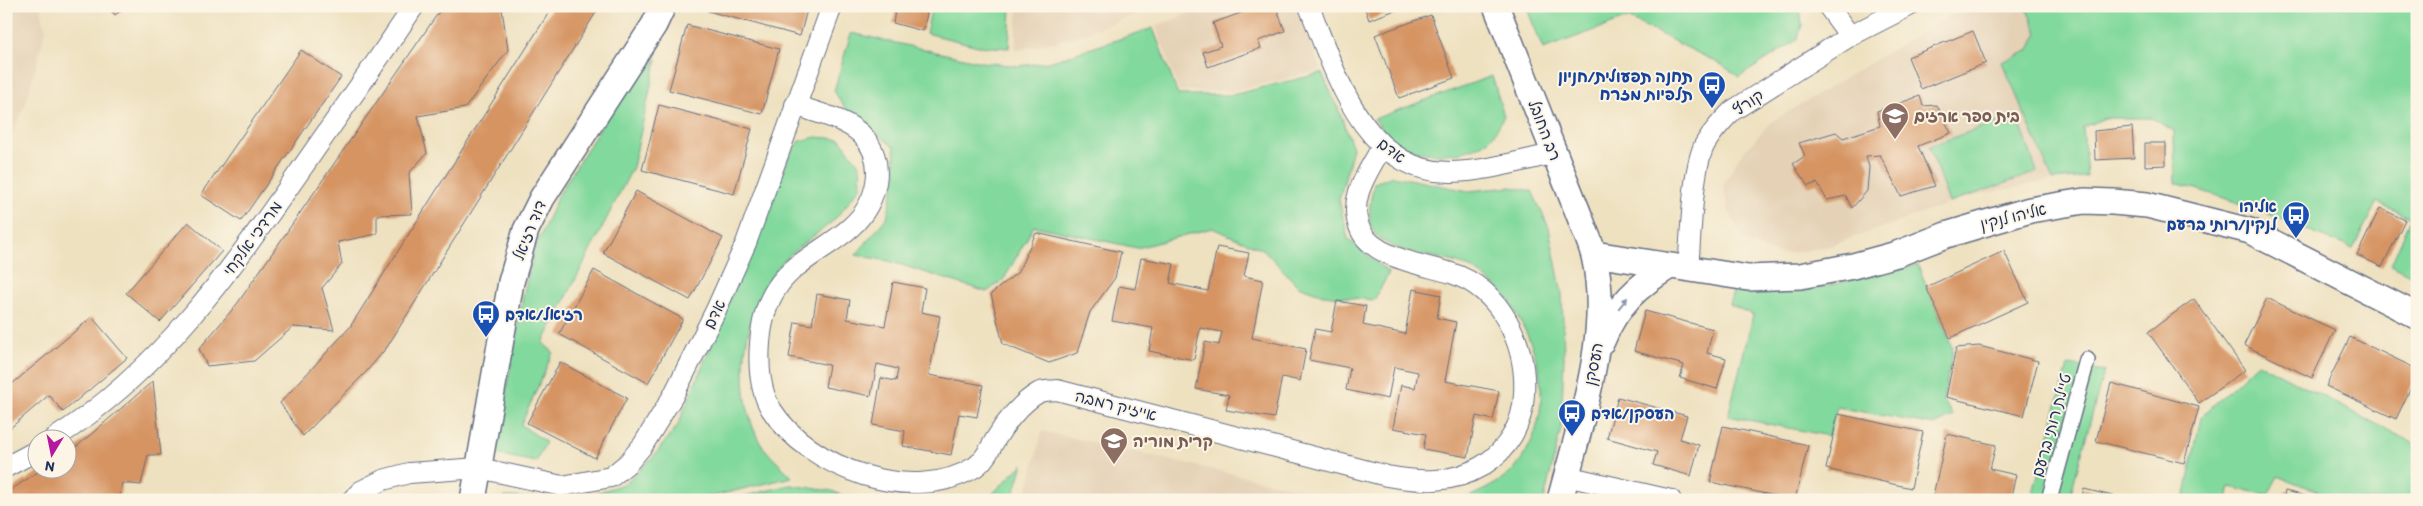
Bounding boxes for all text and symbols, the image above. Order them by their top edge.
place label: תחנה תפעולית/חניון תלפיות מזרח [1558,67,1693,104]
bus stop icon: תחנה תפעולית/חניון תלפיות מזרח [1697,70,1727,109]
street label: קורץ [1729,85,1768,120]
street label: רב החובל [1524,97,1565,163]
school or university icon: בית ספר ארזים [1880,101,1910,140]
place label: בית ספר ארזים [1914,107,2020,126]
street label: אדם [1374,134,1409,167]
street label: מרדכי אלקחי [219,197,286,279]
street label: דוד רזיאל [509,197,550,263]
place label: אליהו לנקין/רותי ברעם [2166,197,2278,235]
street label: אליהו לנקין [1978,199,2048,234]
bus stop icon: אליהו לנקין/רותי ברעם [2281,200,2311,239]
one-way arrow [1618,296,1628,310]
street label: אדם [700,297,729,332]
bus stop icon: רזיאל/אדם [471,299,501,338]
place label: רזיאל/אדם [505,305,583,324]
street label: העסקן [1580,341,1607,387]
street label: טיילת רותי ברעם [2028,371,2075,479]
street label: אייזיק רמבה [1073,386,1159,425]
bus stop icon: העסקן/אדם [1557,398,1587,437]
place label: העסקן/אדם [1591,404,1674,423]
school or university icon: קרית מוריה [1099,426,1129,465]
north arrow [28,428,78,478]
place label: קרית מוריה [1133,432,1213,451]
text: N [44,457,56,476]

